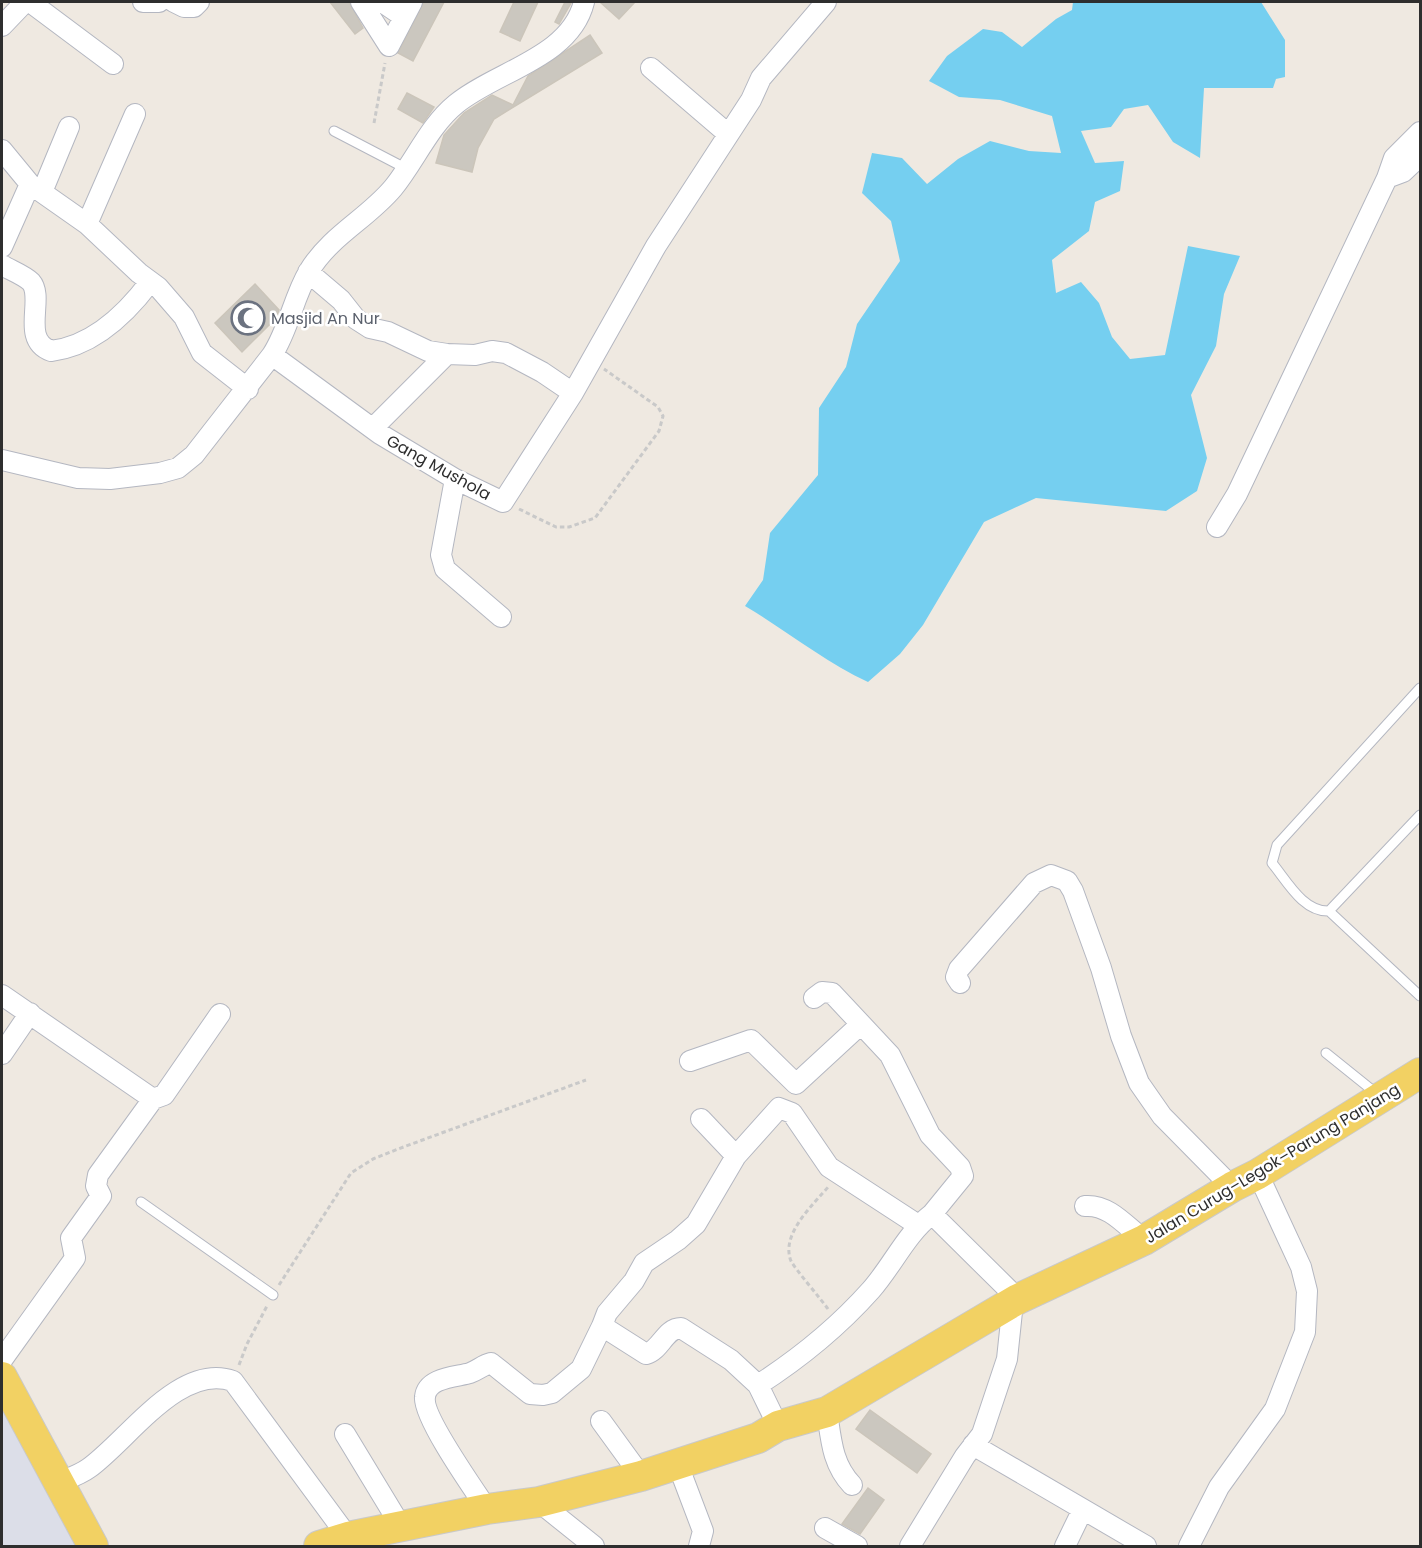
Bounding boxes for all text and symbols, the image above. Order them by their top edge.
mosque icon: Masjid An Nur [230,300,266,336]
place label: Masjid An Nur [271,307,380,330]
street label: Gang Mushola [382,429,495,506]
street label: Jalan Curug–Legok–Parung Panjang [1140,1078,1404,1249]

